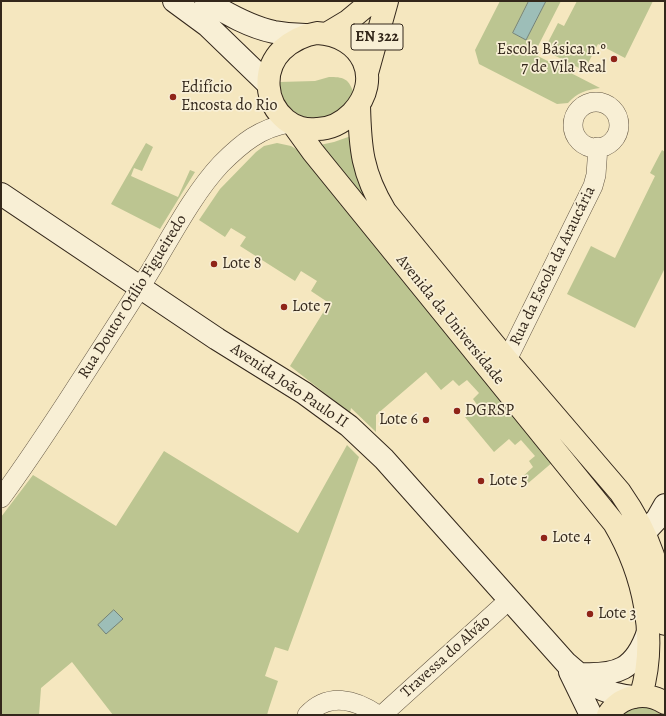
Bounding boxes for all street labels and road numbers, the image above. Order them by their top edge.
road number: EN 322 [351,24,403,50]
street label: Rua da Escola da Araucária [506,183,600,349]
street label: Rua Doutor Otílio Figueiredo [75,211,191,383]
street label: Avenida da Universidade [392,251,508,389]
street label: Avenida João Paulo II [226,339,352,433]
street label: Travessa do Alvão [397,612,495,702]

